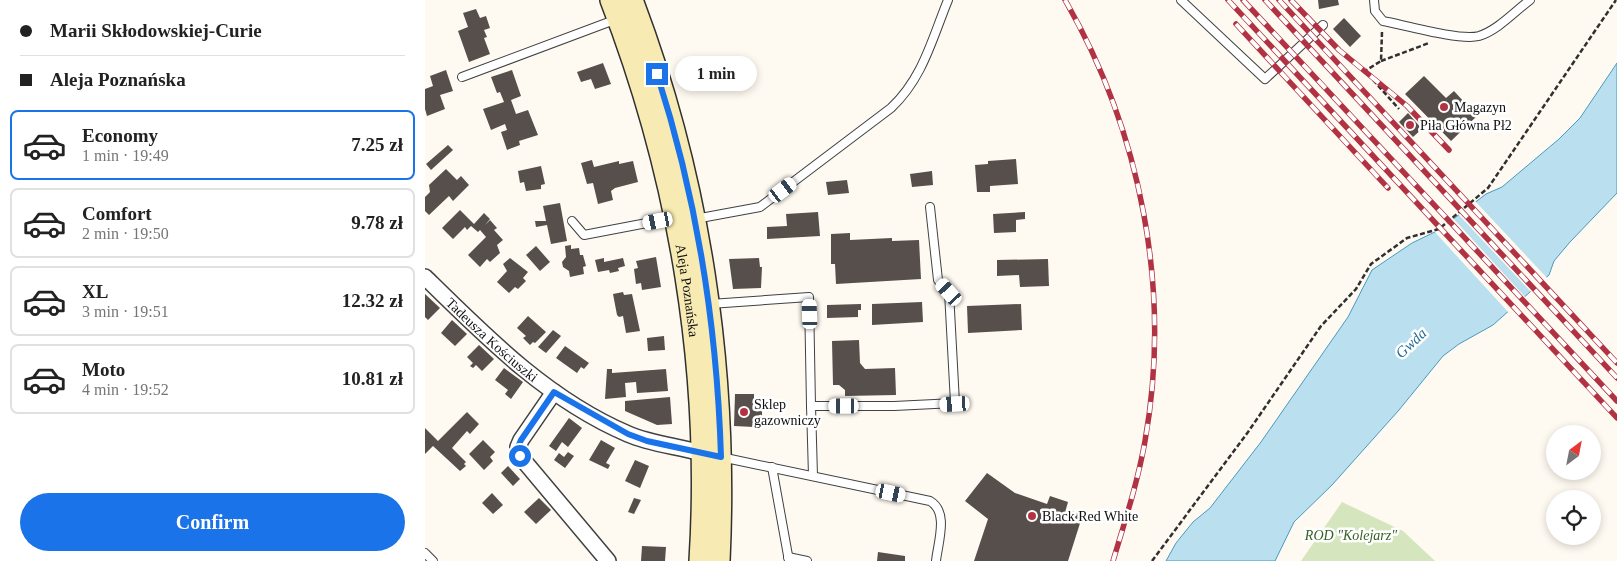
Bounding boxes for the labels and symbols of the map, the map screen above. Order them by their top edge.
callout: 1 min [675,56,757,92]
route end [646,63,668,85]
place label: Magazyn [1454,100,1506,115]
marker: Magazyn [1438,101,1450,113]
place label: Piła Główna Pł2 [1420,118,1512,133]
marker: Piła Główna Pł2 [1404,119,1416,131]
car [766,175,799,205]
car [641,211,674,231]
street label: Aleja Poznańska [673,243,702,338]
car [933,276,964,308]
street label: Tadeusza Kościuszki [443,295,541,385]
car [801,299,818,329]
water label: Gwda [1392,325,1430,361]
car [939,396,970,412]
place label: Sklep gazowniczy [754,397,821,428]
car [829,399,859,414]
marker: Sklep gazowniczy [738,406,750,418]
north arrow [1546,425,1601,480]
route start [509,445,531,467]
car [874,483,907,503]
place label: Black Red White [1042,509,1138,524]
marker: Black Red White [1026,510,1038,522]
park label: ROD "Kolejarz" [1304,528,1397,543]

